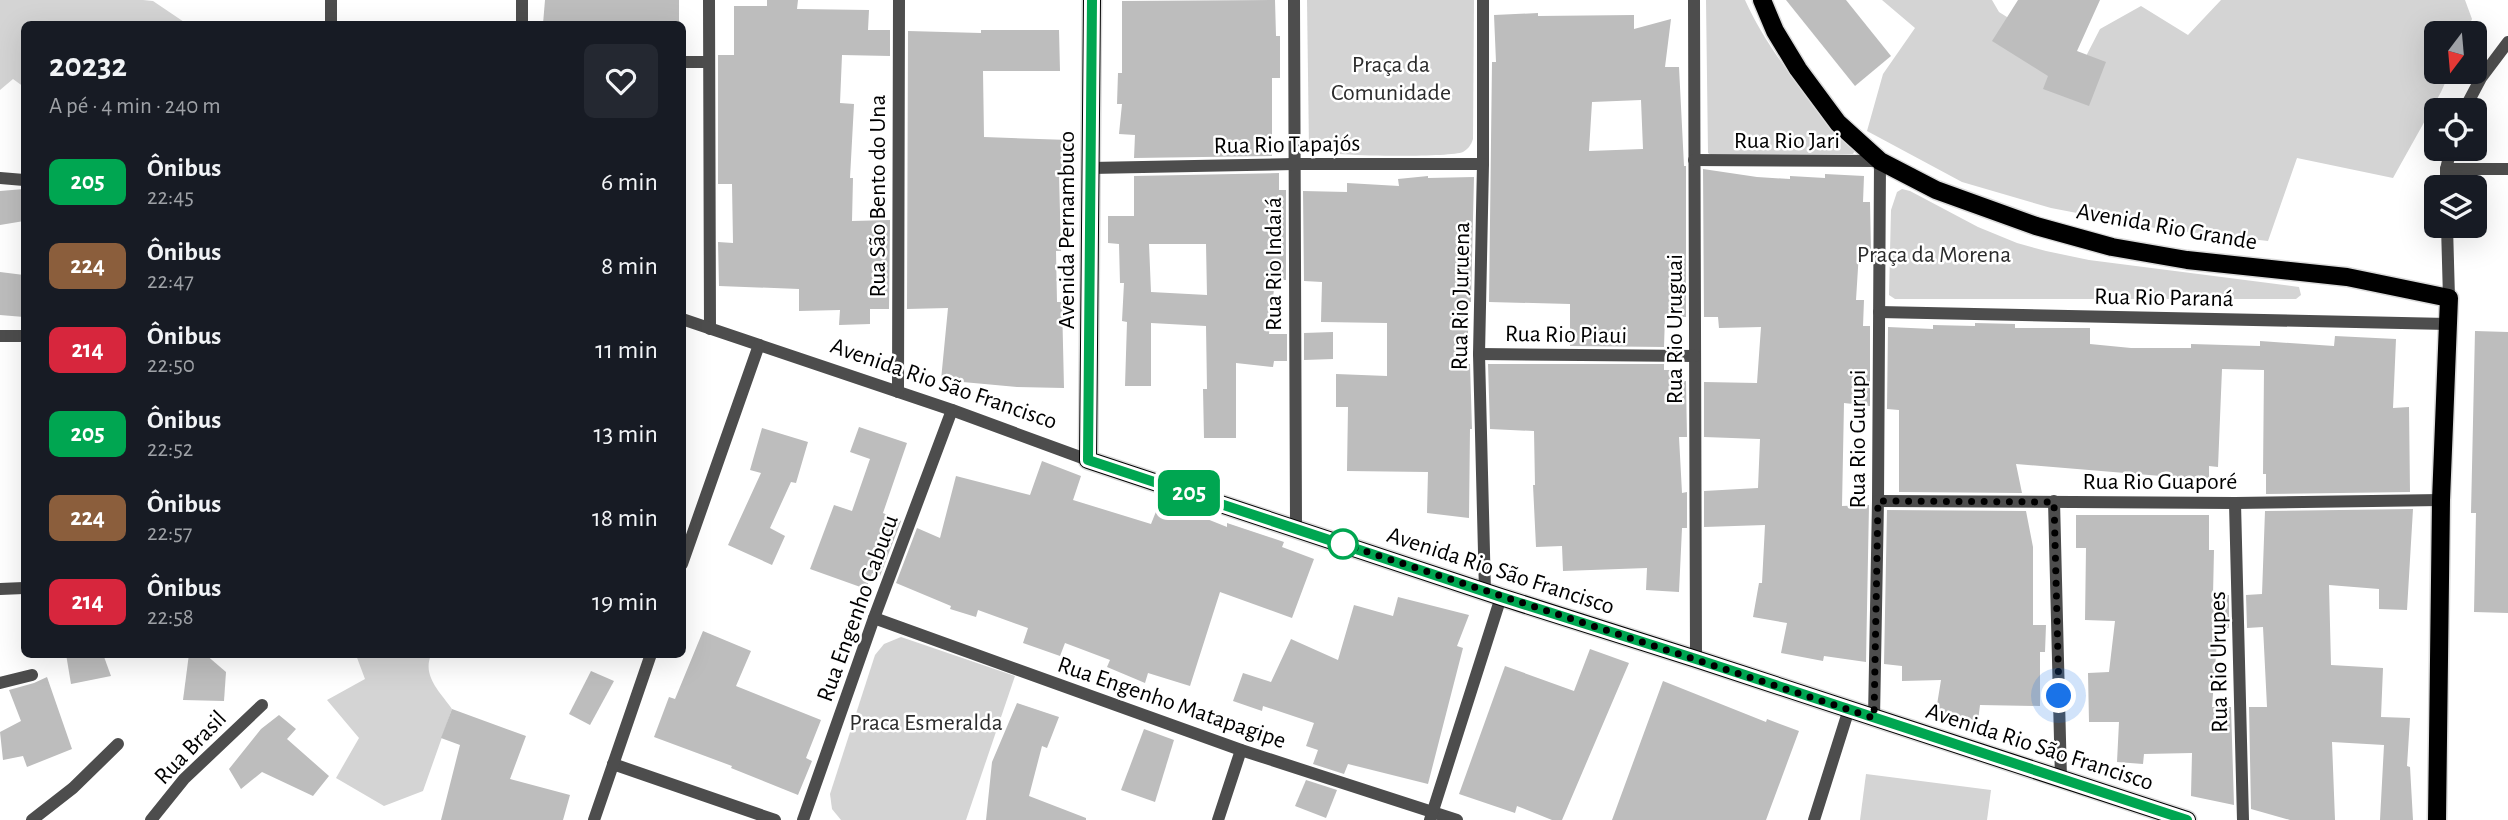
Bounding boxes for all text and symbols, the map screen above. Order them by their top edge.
north arrow [2424,21,2487,84]
map controls [2424,21,2487,238]
button: heart [584,44,658,118]
text: 20232 [49,50,127,83]
park label: Praça da Comunidade [1331,53,1451,105]
street label: Rua São Bento do Una [866,94,890,298]
text: A pé · 4 min · 240 m [49,95,221,118]
button: locate [2424,98,2487,161]
street label: Rua Rio Jari [1734,129,1840,153]
street label: Avenida Pernambuco [1055,131,1079,329]
street label: Rua Rio Tapajós [1214,132,1361,158]
text: Ônibus [147,155,221,181]
text: 6 min [601,169,658,195]
text: 205 [70,170,105,194]
button: layers [2424,175,2487,238]
text: 22:45 [147,186,194,209]
street label: Rua Rio Indaiá [1262,197,1286,331]
street label: Avenida Rio Grande [2075,199,2259,255]
street label: Rua Rio Juruena [1448,221,1474,371]
text: Ônibus [147,239,221,265]
park label: Praça da Morena [1857,243,2011,267]
text: 8 min [601,253,658,279]
text: 224 [70,254,105,278]
street label: Rua Rio Uruguai [1663,254,1687,404]
text: 22:47 [147,270,194,293]
street label: Rua Rio Paraná [2094,285,2234,311]
street label: Rua Rio Piaui [1505,322,1627,348]
text: Ônibus [147,323,221,349]
street label: Avenida Rio São Francisco [827,334,1060,434]
text: 11 min [595,337,658,363]
text: 214 [71,338,104,362]
text: 22:50 [147,354,195,377]
street label: Rua Rio Gurupi [1846,370,1870,508]
text: Ônibus [147,407,221,433]
text: 13 min [594,421,658,447]
text: 205 [70,422,105,446]
text: 22:52 [147,438,193,461]
line badge: 205 [1149,470,1229,516]
street label: Rua Rio Guaporé [2083,470,2237,494]
text: 205 [1172,481,1206,505]
text: Ônibus [147,491,221,517]
text: 18 min [592,505,658,531]
text: 224 [70,506,105,530]
street label: Rua Engenho Cabucu [813,512,903,705]
text: 22:57 [147,522,192,545]
street label: Avenida Rio São Francisco [1384,523,1617,619]
unlabelled marker [1328,529,1358,559]
text: Ônibus [147,575,221,601]
text: 19 min [592,589,658,615]
text: 214 [71,590,104,614]
street label: Rua Rio Urupes [2206,591,2232,733]
text: 22:58 [147,606,194,629]
street label: Rua Engenho Matapagipe [1054,653,1289,753]
your location [2041,678,2076,713]
street label: Avenida Rio São Francisco [1923,699,2156,795]
street label: Rua Brasil [150,706,231,789]
park label: Praca Esmeralda [849,711,1003,735]

